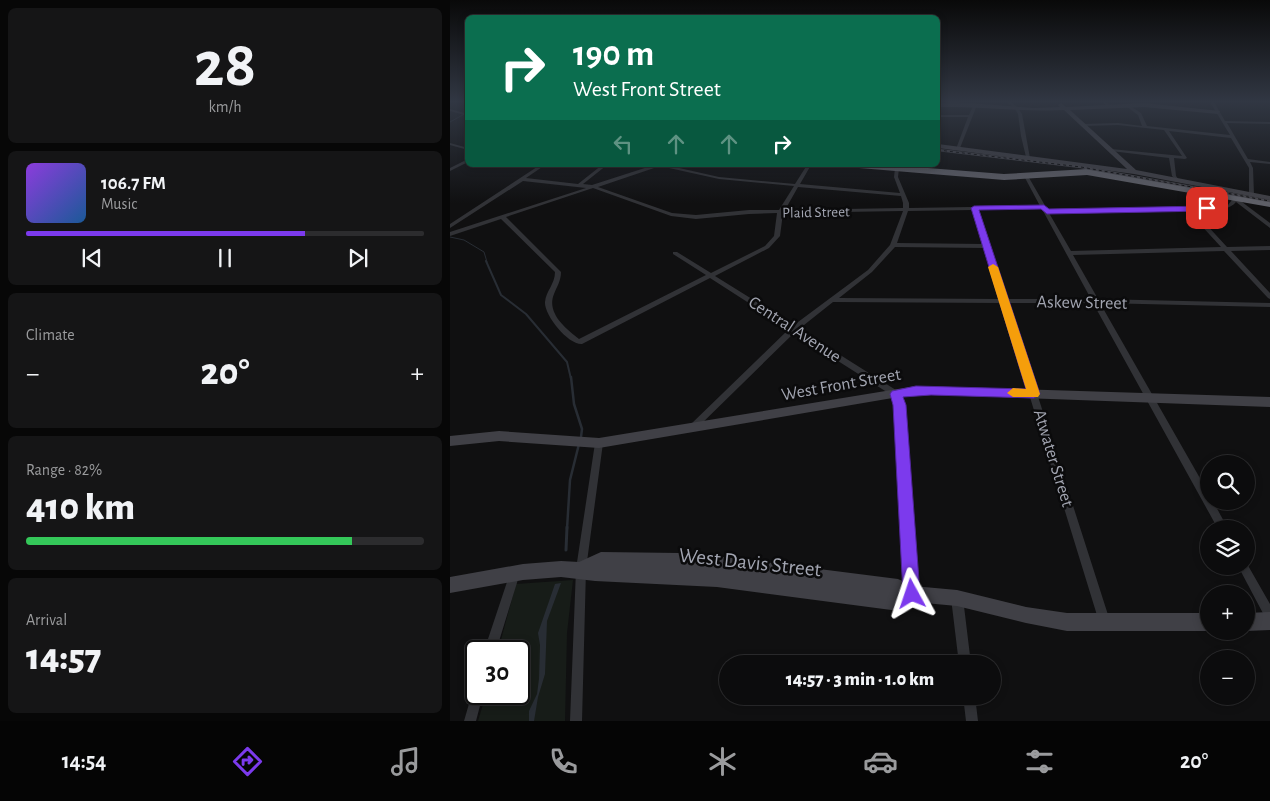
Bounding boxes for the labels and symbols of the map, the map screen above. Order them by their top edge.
pin [1186,187,1228,229]
street label: Plaid Street [782,204,850,221]
street label: Central Avenue [745,293,844,366]
street label: Askew Street [1036,293,1128,313]
street label: West Front Street [780,366,903,404]
street label: Atwater Street [1030,407,1076,509]
street label: West Davis Street [678,545,822,580]
position arrow [885,567,937,619]
speed limit sign: 30 [465,640,530,705]

